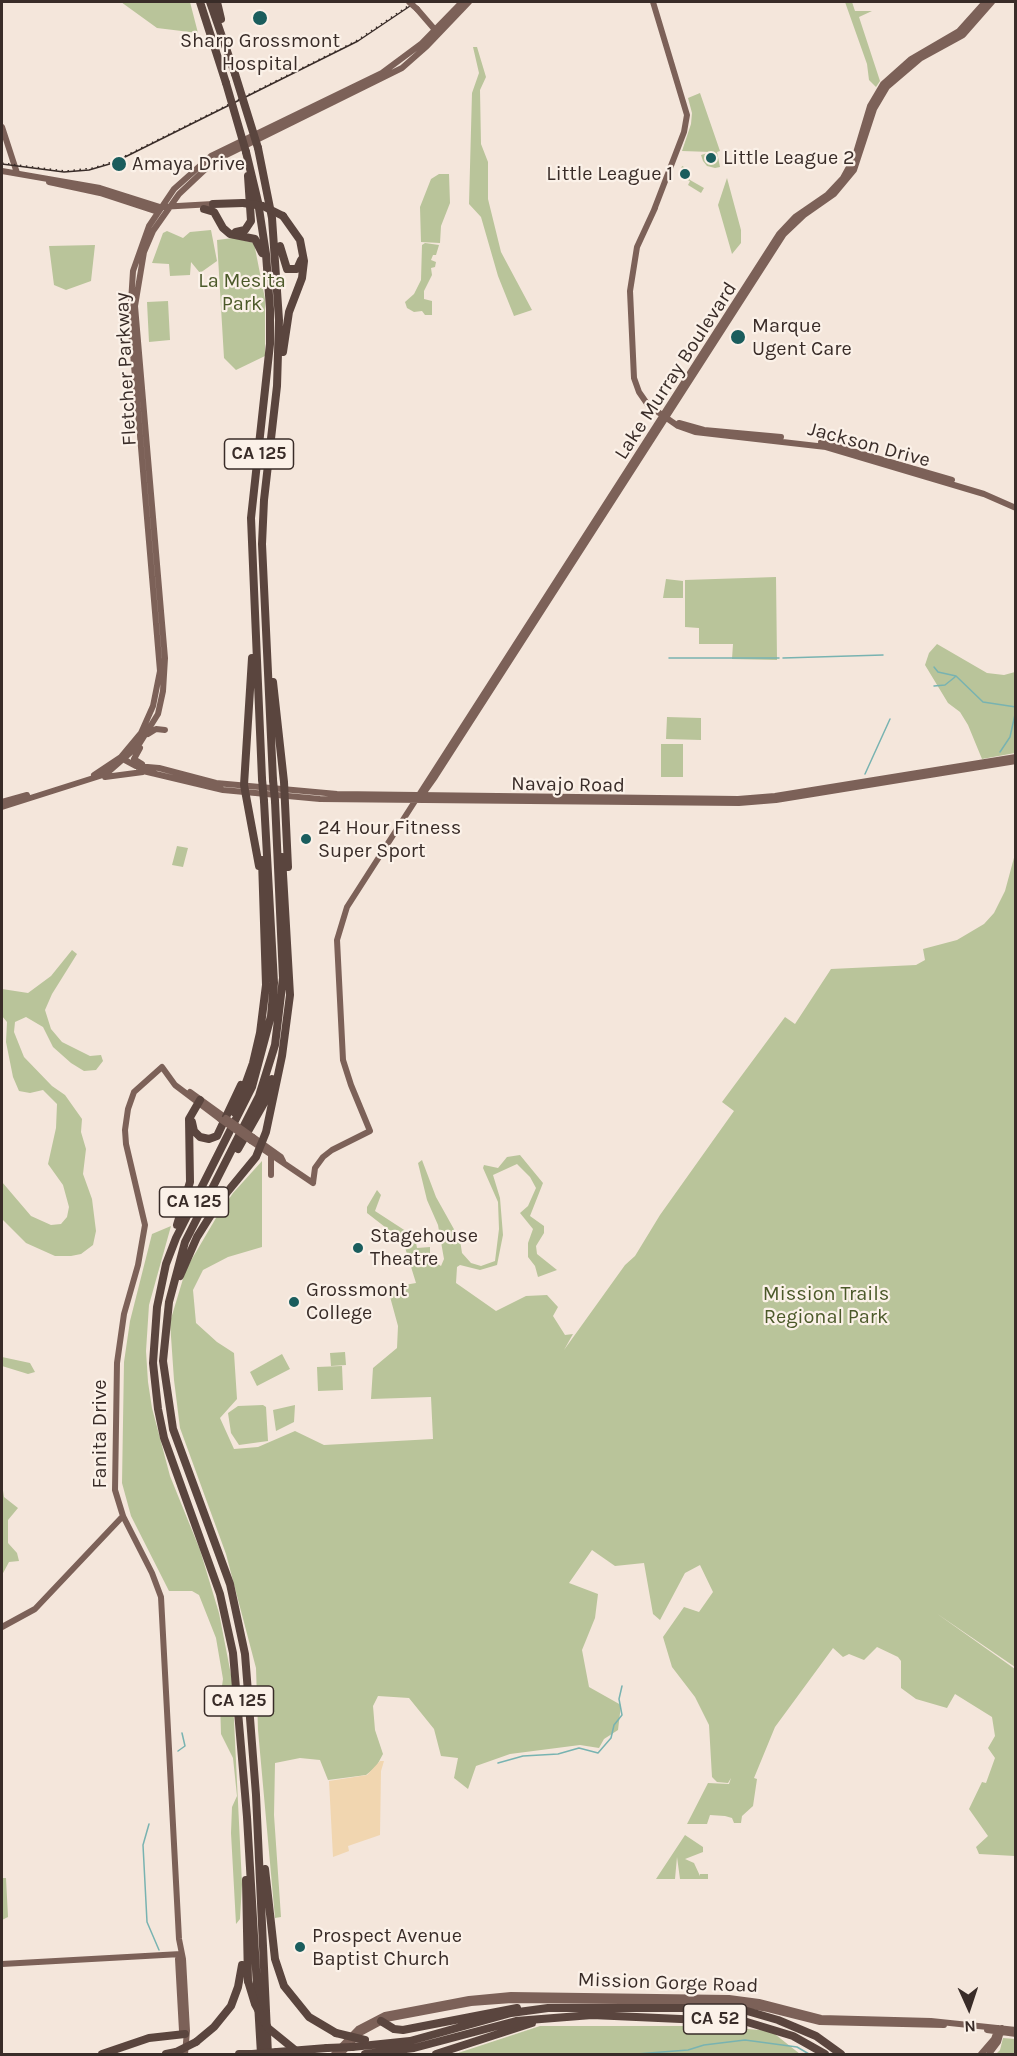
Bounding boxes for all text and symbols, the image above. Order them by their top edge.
marker: Sharp Grossmont Hospital [251,9,269,27]
place label: Sharp Grossmont Hospital [180,29,340,76]
place label: Little League 2 [723,146,855,170]
marker: Little League 2 [704,151,718,165]
place label: Amaya Drive [132,152,245,176]
marker: Amaya Drive [110,155,128,173]
place label: Little League 1 [546,162,673,186]
marker: Little League 1 [678,167,692,181]
park label: La Mesita Park [198,269,286,316]
street label: Lake Murray Boulevard [610,278,742,464]
street label: Fletcher Parkway [110,292,142,446]
place label: Marque Ugent Care [752,314,852,361]
marker: Marque Ugent Care [729,328,747,346]
street label: Jackson Drive [805,417,933,473]
road number: CA 125 [224,439,294,469]
street label: Navajo Road [511,772,625,798]
place label: 24 Hour Fitness Super Sport [318,816,461,863]
marker: 24 Hour Fitness Super Sport [299,832,313,846]
road number: CA 125 [160,1187,228,1217]
place label: Stagehouse Theatre [370,1224,478,1271]
marker: Stagehouse Theatre [351,1241,365,1255]
place label: Grossmont College [306,1278,407,1325]
park label: Mission Trails Regional Park [763,1282,889,1329]
marker: Grossmont College [287,1295,301,1309]
street label: Fanita Drive [88,1379,112,1489]
road number: CA 125 [204,1686,274,1716]
place label: Prospect Avenue Baptist Church [312,1924,462,1971]
marker: Prospect Avenue Baptist Church [293,1940,307,1954]
street label: Mission Gorge Road [577,1968,759,1998]
north arrow [939,1978,999,2038]
road number: CA 52 [684,2004,746,2034]
text: N [964,2017,976,2036]

